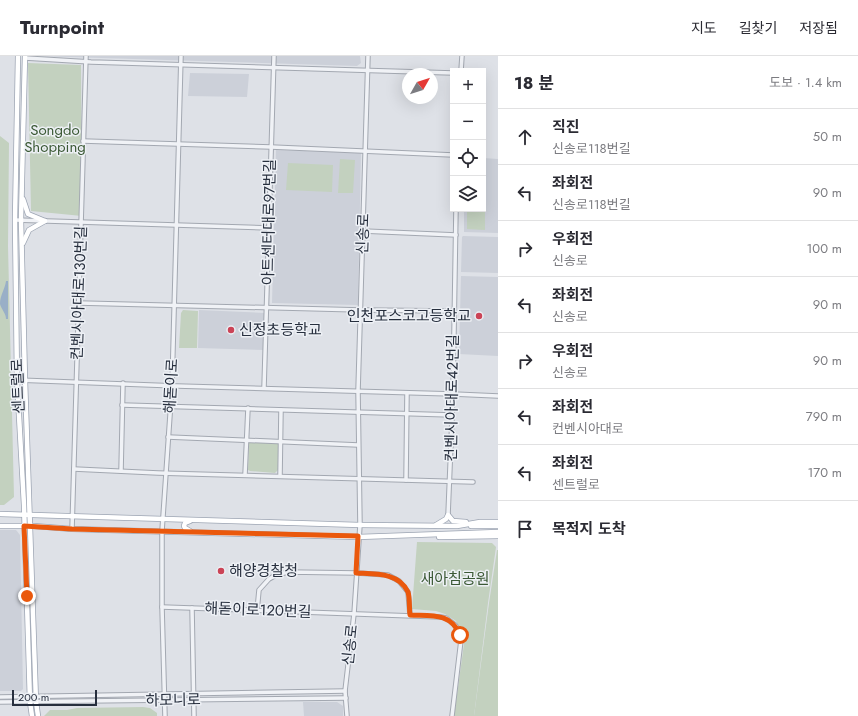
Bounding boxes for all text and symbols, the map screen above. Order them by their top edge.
text: Turnpoint [20,14,104,41]
text: 지도 [691,18,717,38]
text: 길찾기 [739,18,777,38]
text: 저장됨 [799,18,838,38]
north arrow [402,68,438,104]
map controls [450,68,486,212]
button: + [450,68,486,104]
text: 18 분 [514,71,554,95]
text: 도보 · 1.4 km [769,73,842,92]
button: − [450,104,486,140]
text: 직진 [552,116,580,138]
park label: Songdo Shopping [24,119,86,158]
icon: ahead [514,126,536,148]
text: 50 m [813,127,842,146]
text: 신송로118번길 [552,139,631,158]
button: locate [450,140,486,176]
street label: 아트센터대로97번길 [257,159,281,285]
text: 좌회전 [552,172,593,194]
button: layers [450,176,486,212]
icon: left [514,182,536,204]
text: 90 m [813,183,842,202]
text: 신송로118번길 [552,195,631,214]
street label: 신송로 [351,213,375,255]
street label: 컨벤시아대로130번길 [66,225,92,361]
text: 우회전 [552,228,593,250]
icon: right [514,238,536,260]
text: 100 m [807,239,842,258]
text: 신송로 [552,251,588,270]
text: 좌회전 [552,284,593,306]
icon: left [514,294,536,316]
text: 90 m [813,295,842,314]
place label: 인천포스코고등학교 [347,305,471,327]
text: 신송로 [552,307,588,326]
marker: 인천포스코고등학교 [474,311,484,321]
place label: 신정초등학교 [239,319,322,341]
marker: 신정초등학교 [226,325,236,335]
street label: 컨벤시아대로42번길 [440,334,464,462]
text: 우회전 [552,340,593,362]
icon: right [514,350,536,372]
text: 90 m [813,351,842,370]
street label: 센트럴로 [6,358,30,414]
street label: 해돋이로 [159,358,183,414]
text: 신송로 [552,363,588,382]
text: 좌회전 [552,396,593,418]
icon: left [514,406,536,428]
text: 790 m [806,407,842,426]
text: 컨벤시아대로 [552,419,624,438]
text: 좌회전 [552,452,593,474]
icon: left [514,462,536,484]
text: 170 m [807,463,842,482]
text: 센트럴로 [552,475,600,494]
icon: arrive [514,518,536,540]
text: 목적지 도착 [552,518,626,540]
place label: 해양경찰청 [229,560,298,582]
marker: 해양경찰청 [216,566,226,576]
park label: 새아침공원 [420,568,490,590]
route end [18,587,36,605]
street label: 해돋이로120번길 [204,597,312,623]
street label: 신송로 [337,623,363,667]
route start [451,626,469,644]
scale bar [12,688,97,707]
text: 200 m [18,689,49,705]
street label: 하모니로 [145,689,201,711]

